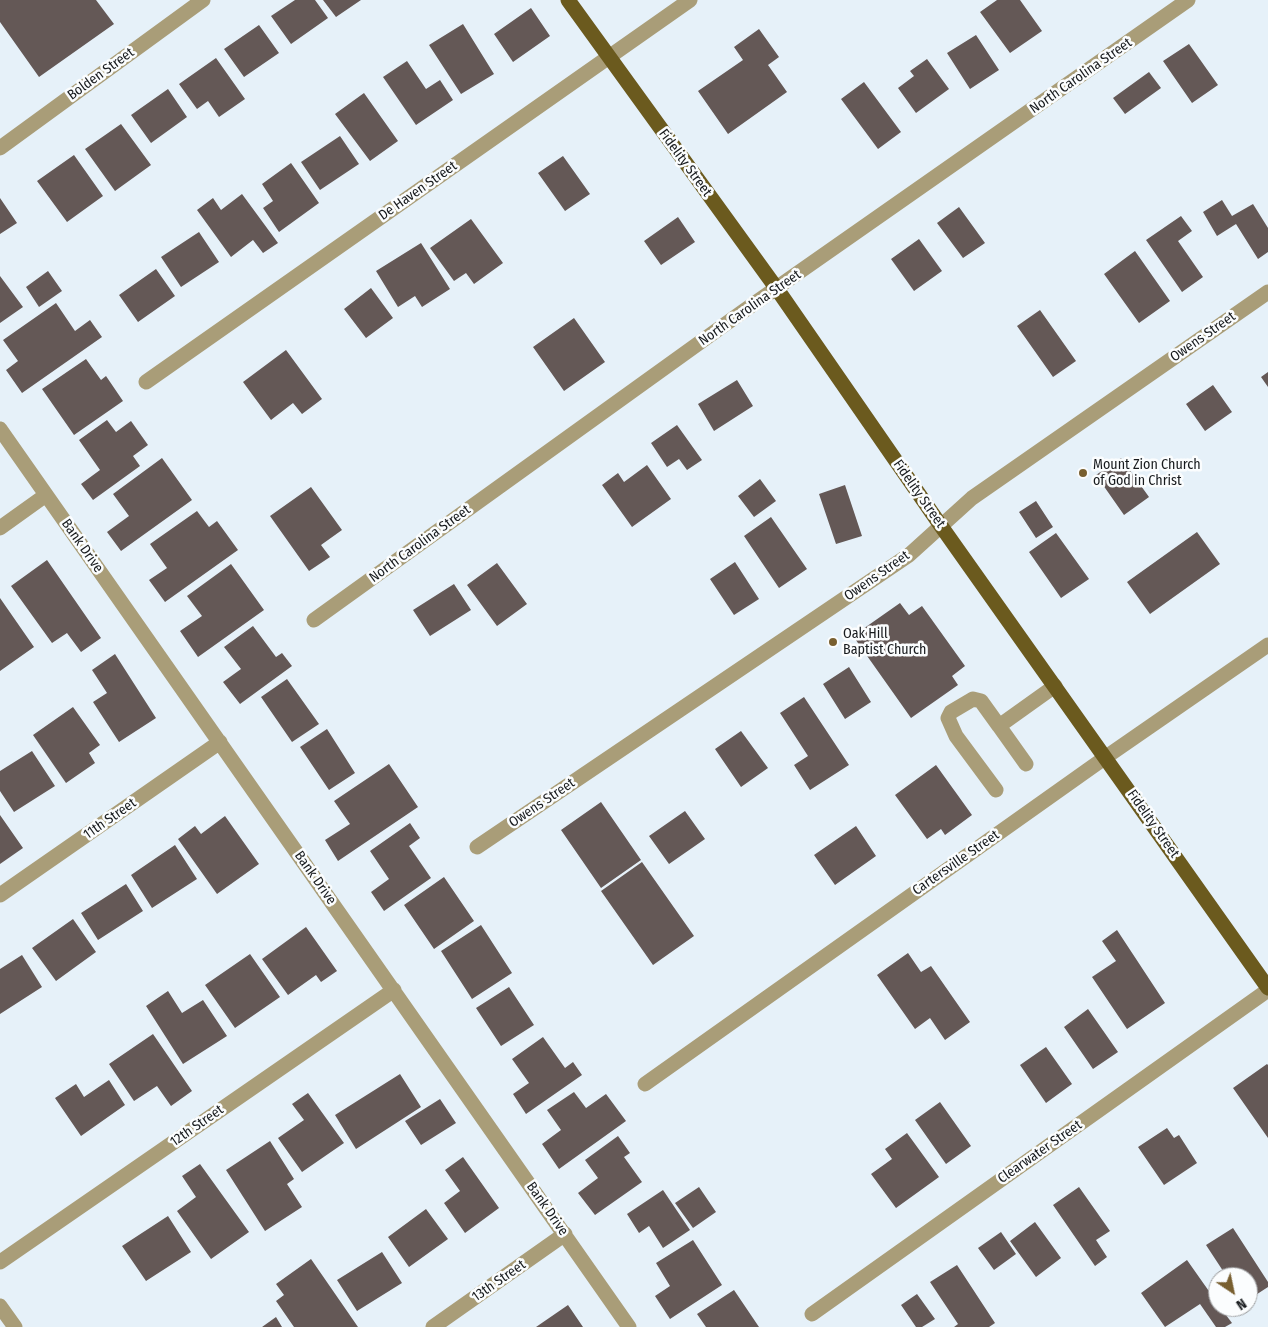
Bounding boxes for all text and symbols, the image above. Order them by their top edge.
street label: North Carolina Street [1027,34,1135,118]
street label: Bolden Street [64,44,138,104]
street label: Fidelity Street [655,126,715,200]
street label: De Haven Street [376,158,460,224]
street label: North Carolina Street [696,266,804,350]
street label: Owens Street [1167,308,1239,366]
street label: Fidelity Street [889,457,949,531]
place label: Mount Zion Church of God in Christ [1093,457,1201,490]
marker: Mount Zion Church of God in Christ [1077,467,1089,479]
street label: North Carolina Street [366,502,474,586]
street label: Bank Drive [58,516,106,576]
street label: Owens Street [841,547,913,605]
place label: Oak Hill Baptist Church [843,626,926,658]
marker: Oak Hill Baptist Church [827,636,839,648]
street label: Owens Street [506,775,578,831]
street label: Fidelity Street [1123,787,1183,861]
street label: 11th Street [80,795,140,843]
street label: Cartersville Street [909,827,1003,899]
street label: Bank Drive [291,848,339,908]
street label: 12th Street [167,1102,227,1150]
street label: Clearwater Street [995,1117,1085,1187]
street label: Bank Drive [523,1179,571,1239]
street label: 13th Street [469,1256,529,1306]
north arrow [1208,1267,1258,1317]
text: N [1233,1295,1249,1313]

